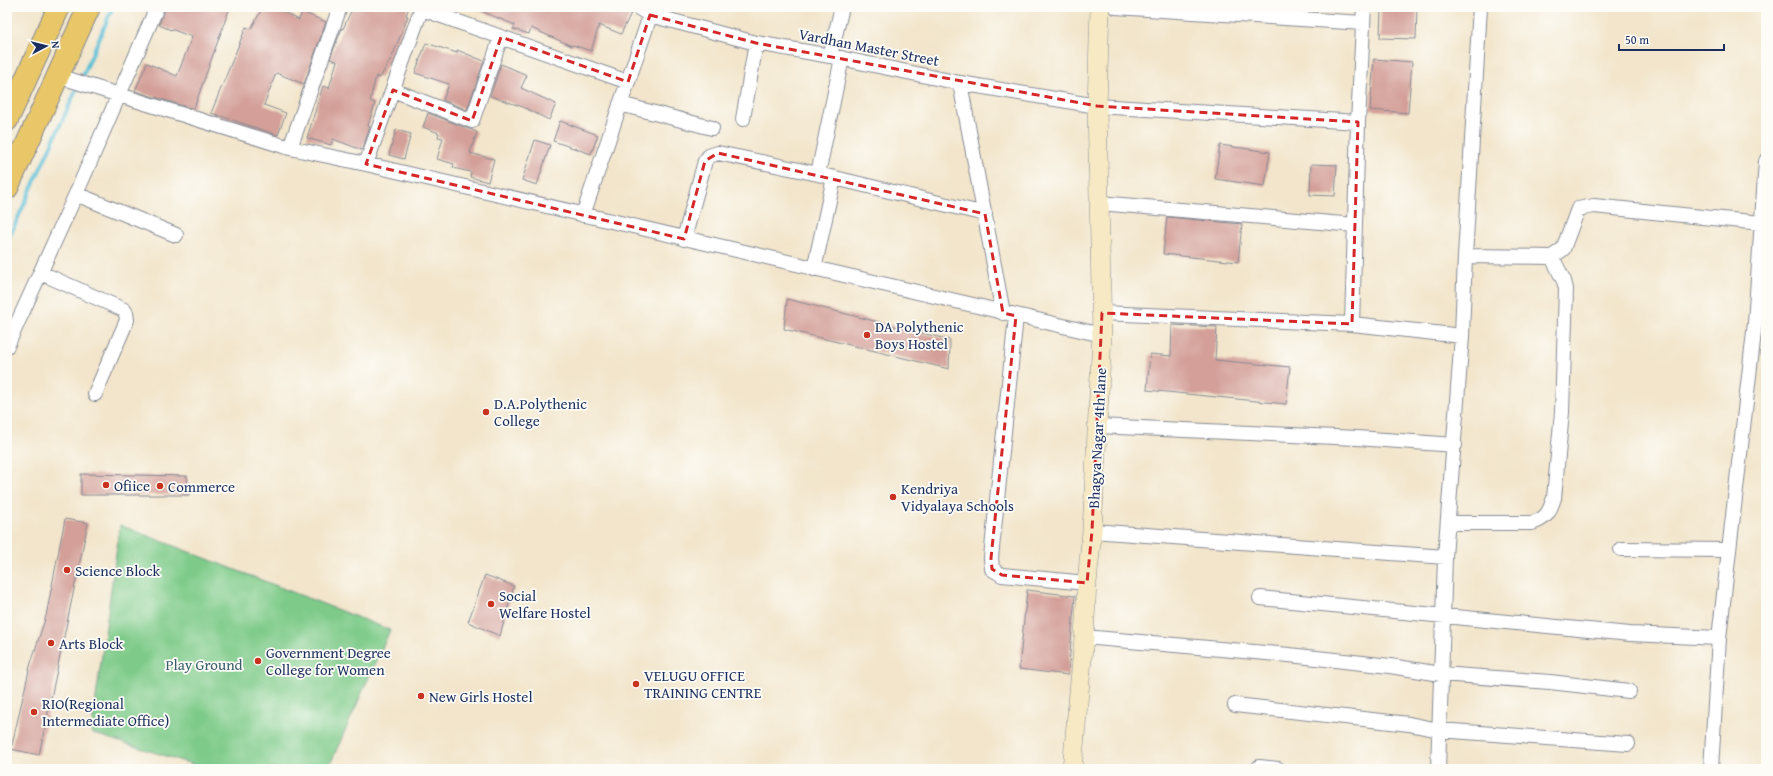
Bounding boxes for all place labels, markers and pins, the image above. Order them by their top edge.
place label: DA Polythenic Boys Hostel [875,316,964,354]
marker: DA Polythenic Boys Hostel [862,330,872,340]
place label: D.A.Polythenic College [494,393,587,431]
marker: D.A.Polythenic College [481,407,491,417]
place label: Ofiice [114,475,150,496]
place label: Commerce [168,476,235,497]
place label: Kendriya Vidyalaya Schools [901,478,1014,516]
marker: Ofiice [101,480,111,490]
marker: Commerce [155,481,165,491]
marker: Kendriya Vidyalaya Schools [888,492,898,502]
place label: Science Block [75,560,160,581]
marker: Science Block [62,565,72,575]
place label: Social Welfare Hostel [499,585,591,623]
marker: Social Welfare Hostel [486,599,496,609]
place label: Arts Block [59,633,124,654]
marker: Arts Block [46,638,56,648]
place label: Government Degree College for Women [266,642,391,680]
marker: Government Degree College for Women [253,656,263,666]
place label: VELUGU OFFICE TRAINING CENTRE [644,665,762,703]
marker: VELUGU OFFICE TRAINING CENTRE [631,679,641,689]
place label: New Girls Hostel [429,686,533,707]
marker: New Girls Hostel [416,691,426,701]
place label: RIO(Regional Intermediate Office) [42,693,169,731]
marker: RIO(Regional Intermediate Office) [29,707,39,717]

